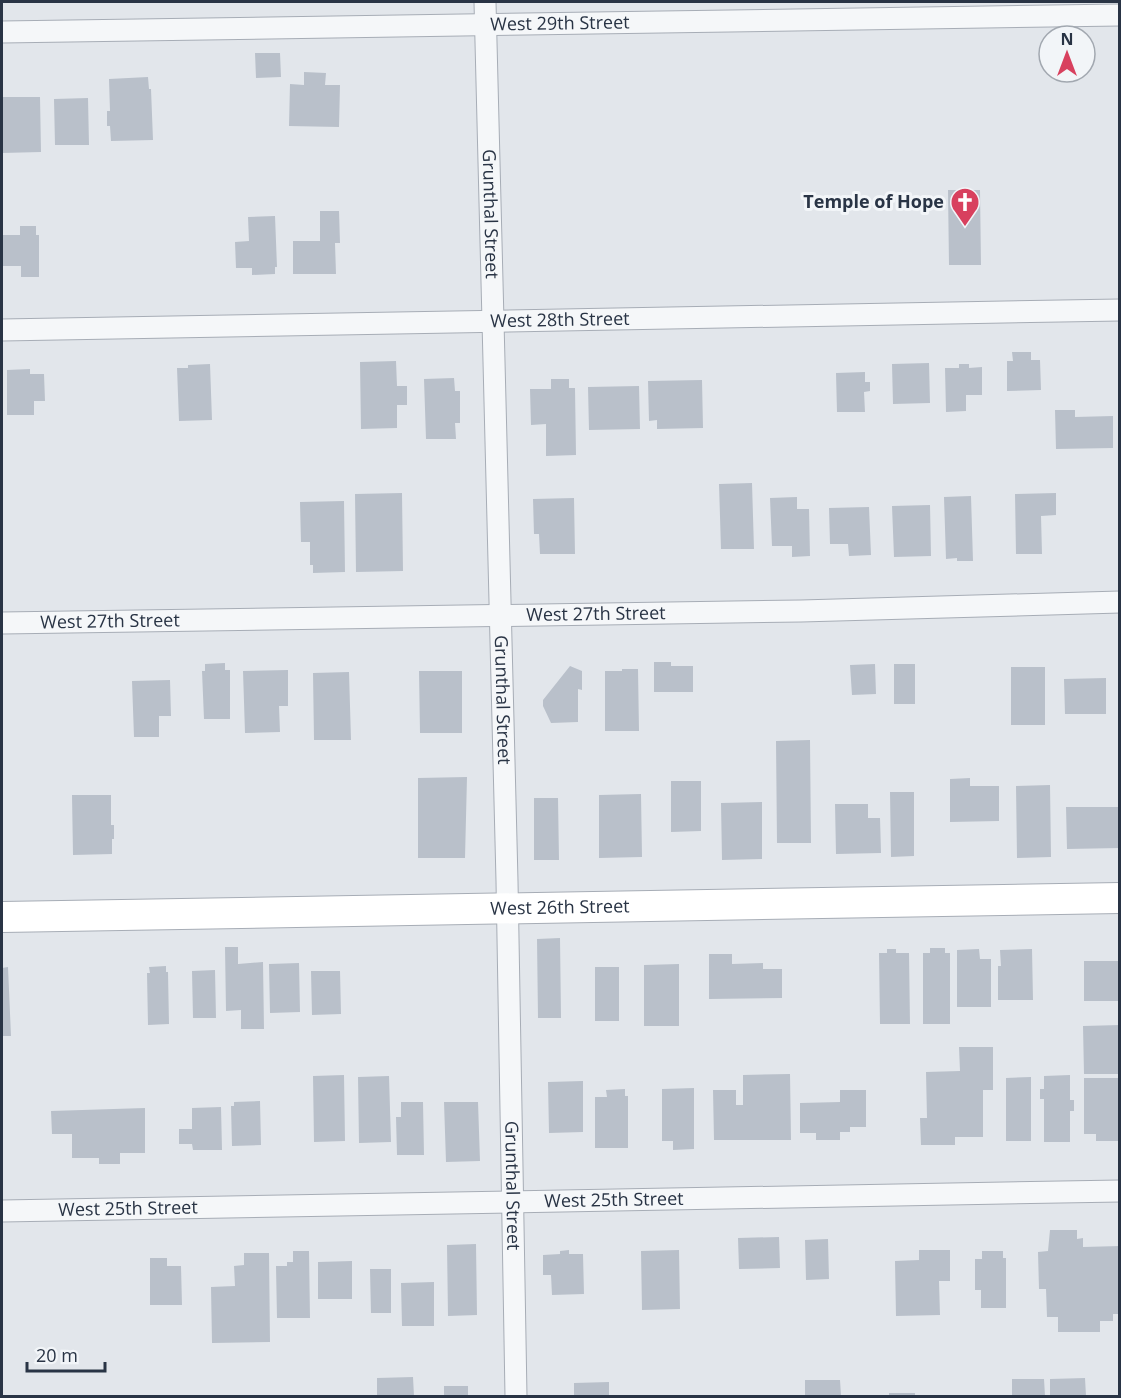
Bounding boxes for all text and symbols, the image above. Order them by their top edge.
street label: West 29th Street [490,9,630,36]
north arrow [1037,24,1097,84]
text: N [1060,28,1074,50]
street label: Grunthal Street [478,149,505,279]
church icon: Temple of Hope [949,186,981,228]
place label: Temple of Hope [803,189,944,213]
street label: West 28th Street [490,306,630,332]
street label: West 27th Street [526,600,666,626]
street label: West 27th Street [40,607,180,633]
street label: Grunthal Street [490,635,517,765]
street label: West 26th Street [490,893,630,920]
street label: Grunthal Street [500,1121,526,1251]
street label: West 25th Street [544,1186,684,1212]
street label: West 25th Street [58,1195,198,1221]
scale bar [27,1335,105,1373]
text: 20 m [36,1343,78,1367]

